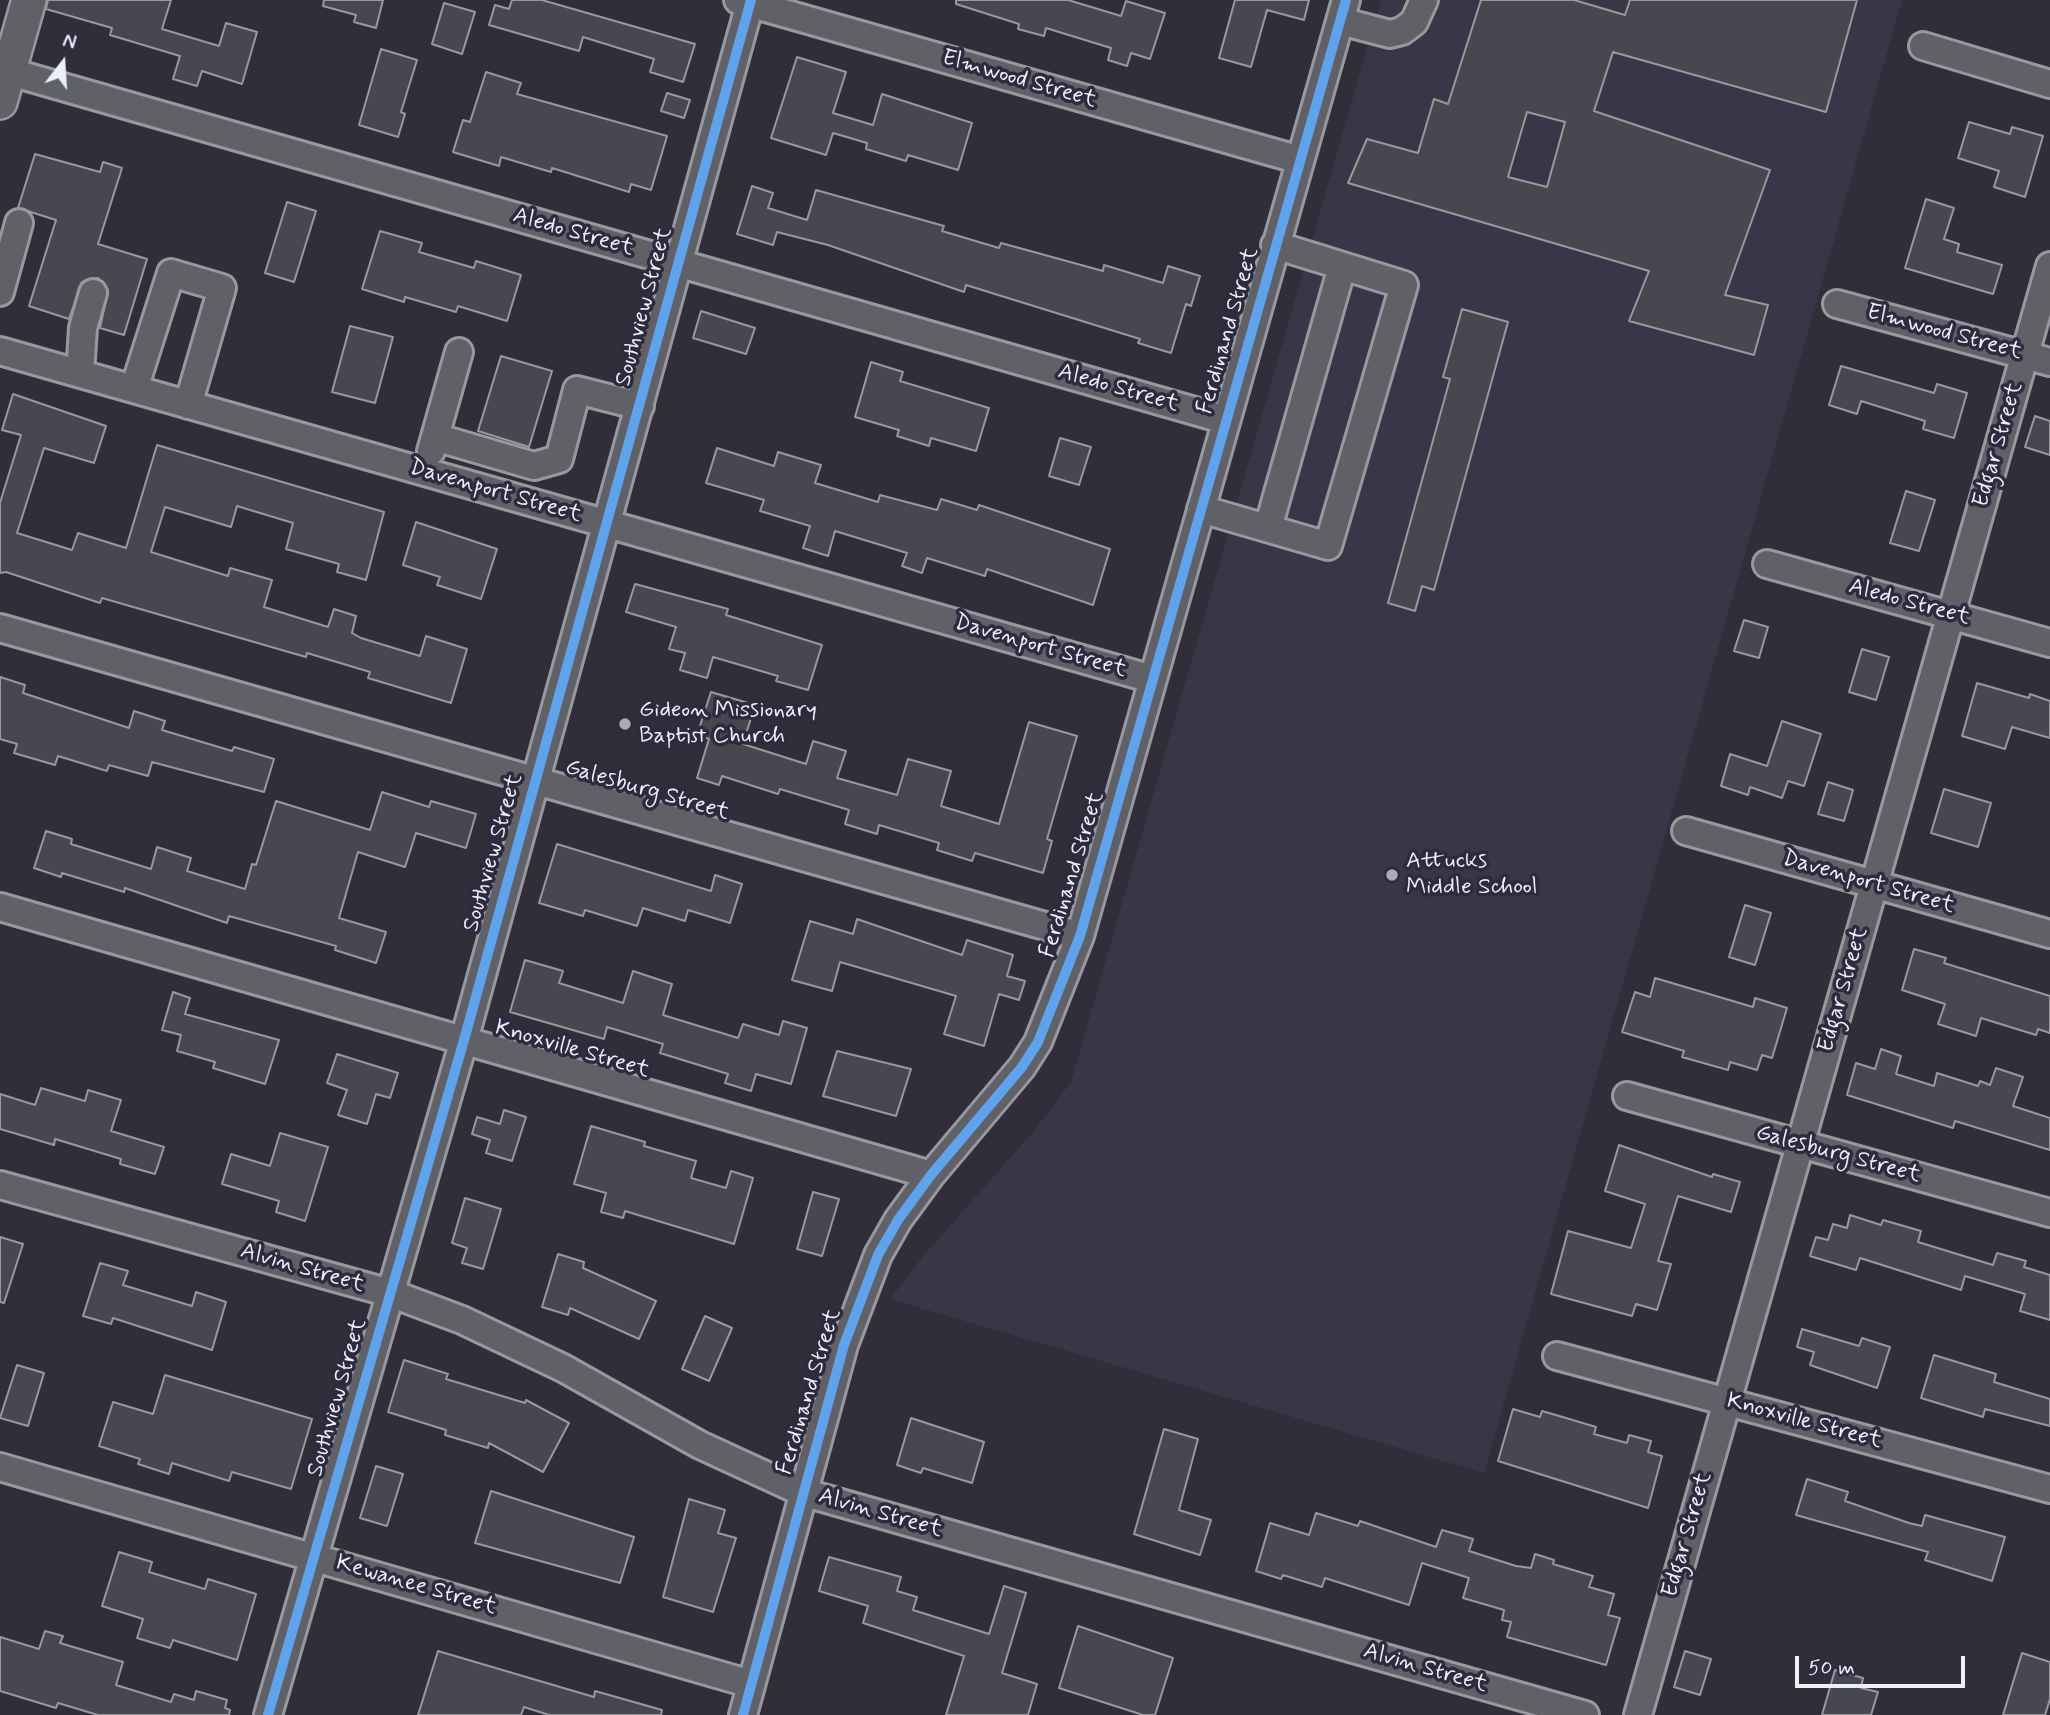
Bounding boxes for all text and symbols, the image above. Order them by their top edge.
north arrow [28,28,98,98]
text: N [60,29,79,56]
street label: Elmwood Street [939,45,1099,115]
street label: Aledo Street [509,203,637,263]
street label: Southview Street [611,225,679,389]
street label: Ferdinand Street [1192,245,1266,417]
street label: Elmwood Street [1863,299,2025,367]
street label: Aledo Street [1054,359,1182,419]
street label: Edgar Street [1968,379,2030,511]
street label: Davenport Street [406,454,584,530]
street label: Aledo Street [1845,574,1973,632]
street label: Davenport Street [951,609,1129,685]
place label: Gideon Missionary Baptist Church [639,697,817,751]
marker: Gideon Missionary Baptist Church [617,716,633,732]
street label: Galesburg Street [562,754,732,828]
street label: Southview Street [458,771,530,935]
street label: Ferdinand Street [1035,789,1111,961]
street label: Davenport Street [1779,845,1957,921]
place label: Attucks Middle School [1406,848,1537,902]
marker: Attucks Middle School [1384,867,1400,883]
street label: Edgar Street [1813,924,1875,1056]
street label: Knoxville Street [492,1015,652,1085]
street label: Galesburg Street [1753,1120,1923,1190]
street label: Alvin Street [237,1238,367,1300]
street label: Ferdinand Street [772,1306,848,1478]
street label: Southview Street [302,1316,374,1480]
street label: Knoxville Street [1723,1388,1885,1456]
street label: Edgar Street [1657,1469,1719,1601]
street label: Alvin Street [815,1483,945,1545]
street label: Kewanee Street [333,1550,499,1622]
street label: Alvin Street [1360,1638,1490,1700]
scale bar [1798,1642,1968,1686]
text: 50 m [1808,1654,1855,1682]

